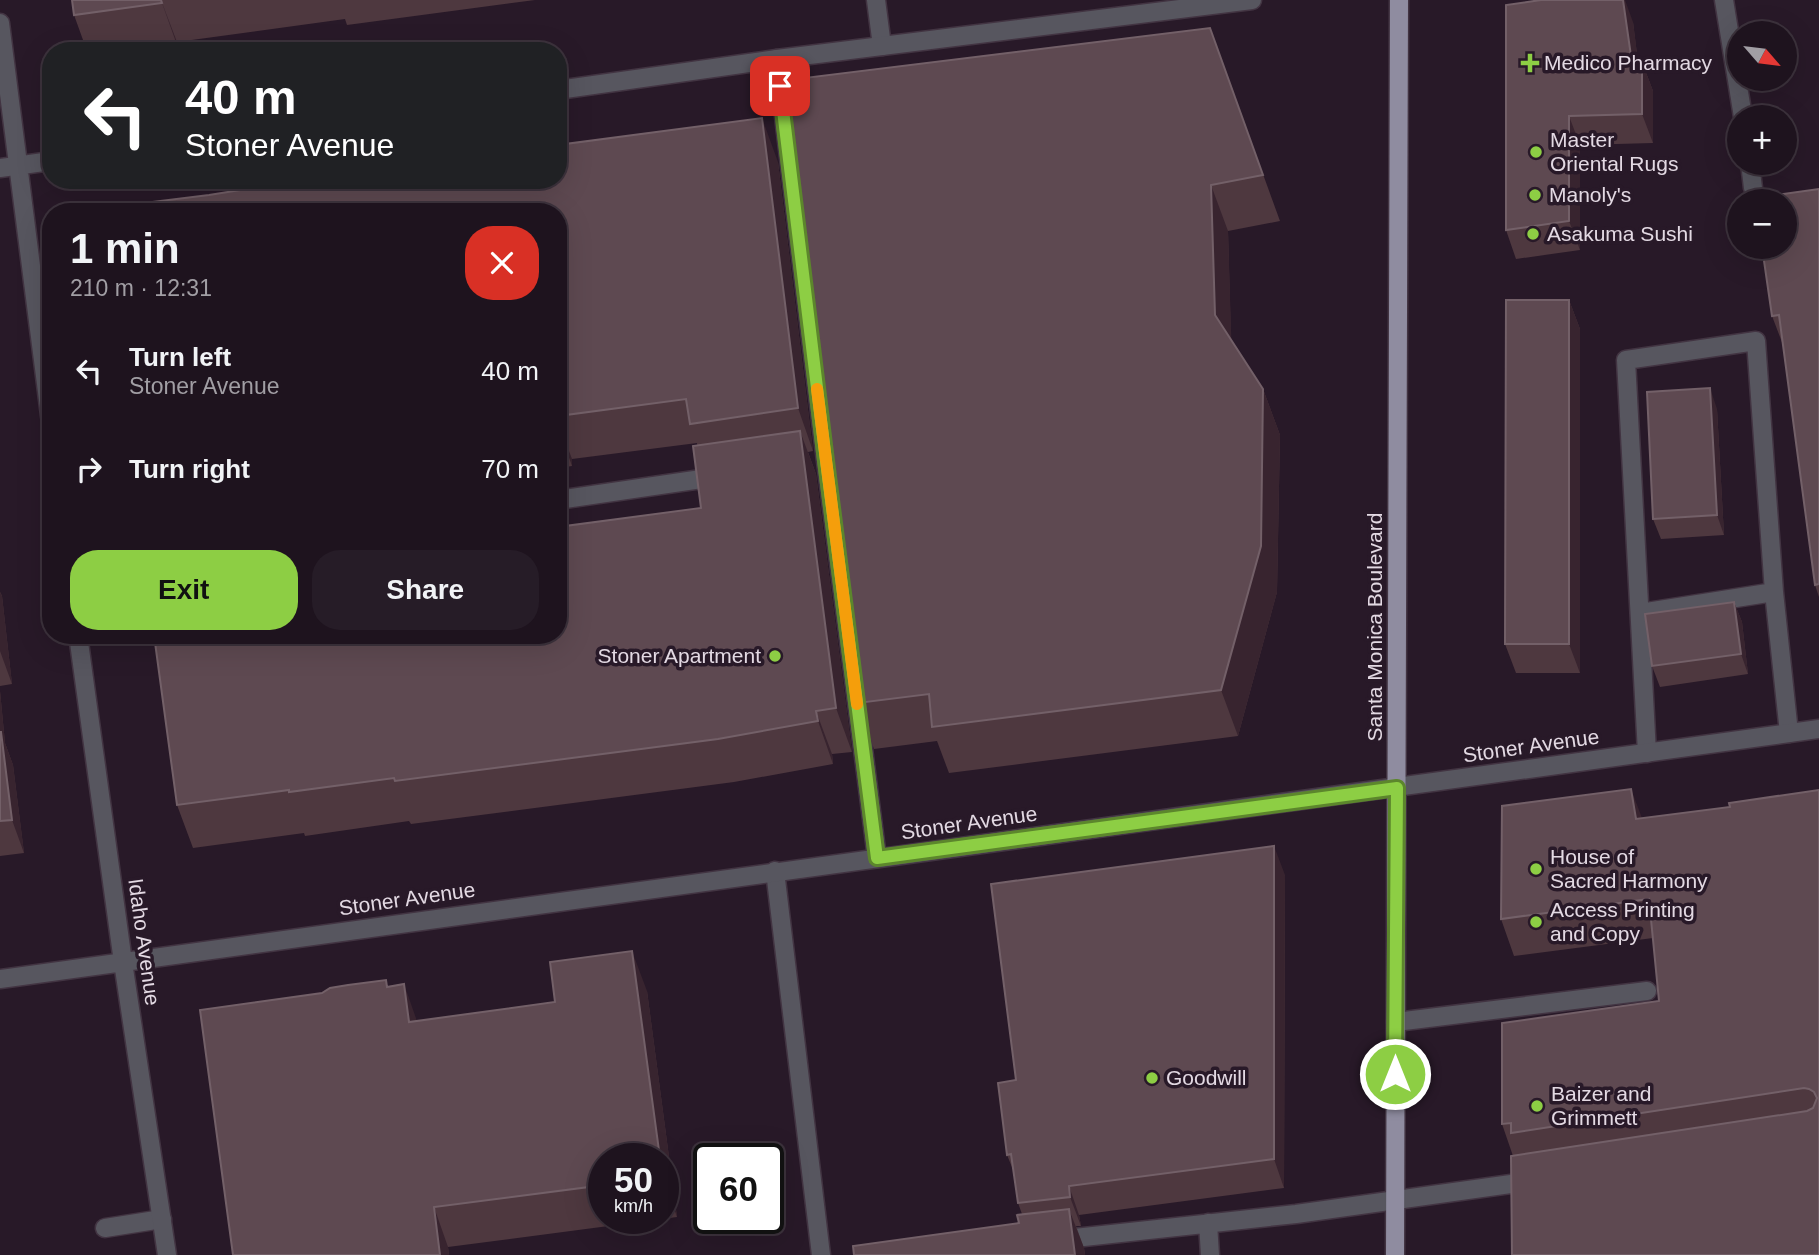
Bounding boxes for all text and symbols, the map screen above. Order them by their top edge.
north arrow [1727,21,1797,91]
map controls [1727,21,1797,259]
place label: Medico Pharmacy [1544,51,1713,74]
marker: Medico Pharmacy [1522,55,1538,71]
pin [750,56,810,116]
icon: arrive [761,67,799,105]
icon: left [70,70,161,161]
text: 40 m [185,70,297,124]
button: + [1727,105,1797,175]
text: Stoner Avenue [185,127,394,163]
place label: Master Oriental Rugs [1550,128,1678,175]
marker: Master Oriental Rugs [1528,144,1544,160]
place label: Manoly's [1549,183,1631,206]
marker: Manoly's [1527,187,1543,203]
button: − [1727,189,1797,259]
place label: Asakuma Sushi [1547,222,1693,245]
text: 1 min [70,225,180,272]
button: close [465,226,539,300]
marker: Asakuma Sushi [1525,226,1541,242]
text: 210 m · 12:31 [70,275,212,301]
text: Turn left [129,342,231,372]
icon: left [70,352,108,390]
text: 40 m [481,356,539,386]
text: Stoner Avenue [129,373,279,399]
icon: right [70,450,108,488]
text: Turn right [129,454,250,484]
text: 70 m [481,454,539,484]
street label: Santa Monica Boulevard [1363,513,1386,741]
button: Exit [70,550,298,630]
button: Share [312,550,539,630]
place label: Stoner Apartment [598,644,761,667]
marker: Stoner Apartment [767,648,783,664]
street label: Stoner Avenue [1461,725,1601,766]
street label: Stoner Avenue [899,802,1039,843]
place label: House of Sacred Harmony [1550,845,1708,892]
marker: House of Sacred Harmony [1528,861,1544,877]
street label: Idaho Avenue [124,877,165,1007]
street label: Stoner Avenue [337,878,477,919]
place label: Access Printing and Copy [1550,898,1695,945]
marker: Access Printing and Copy [1528,914,1544,930]
position arrow [1358,1037,1432,1111]
place label: Goodwill [1166,1066,1247,1089]
marker: Goodwill [1144,1070,1160,1086]
place label: Baizer and Grimmett [1551,1082,1651,1129]
marker: Baizer and Grimmett [1529,1098,1545,1114]
speed limit sign: 60 [693,1143,784,1234]
text: 50 [614,1160,653,1199]
text: km/h [614,1196,653,1216]

